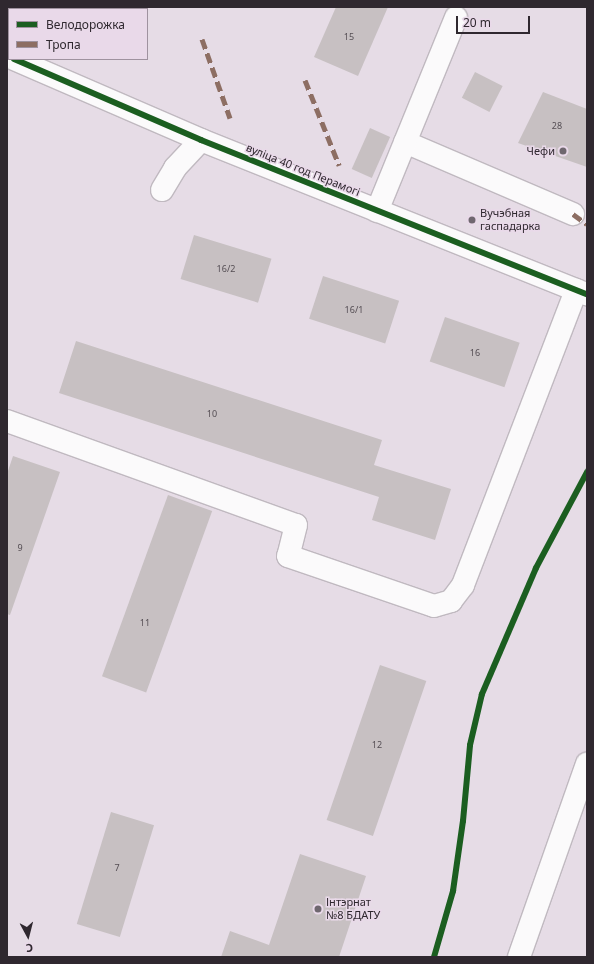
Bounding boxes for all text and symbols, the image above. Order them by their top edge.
legend [8,8,148,60]
scale bar [458,8,532,34]
text: 20 m [463,14,491,31]
text: Велодорожка [46,16,125,33]
house number: 15 [344,32,354,42]
text: Тропа [46,36,81,53]
house number: 28 [552,121,562,131]
street label: вуліца 40 год Перамогі [244,141,362,199]
place label: Чефи [527,144,555,158]
marker: Чефи [558,146,568,156]
place label: Вучэбная гаспадарка [480,207,540,233]
marker: Вучэбная гаспадарка [467,215,477,225]
house number: 16/2 [217,264,235,274]
house number: 16/1 [345,305,363,315]
house number: 16 [470,348,480,358]
house number: 10 [207,409,217,419]
house number: 9 [17,543,23,553]
house number: 11 [140,618,150,628]
house number: 12 [372,740,382,750]
house number: 7 [114,863,120,873]
place label: Інтэрнат №8 БДАТУ [326,896,380,922]
marker: Інтэрнат №8 БДАТУ [313,904,323,914]
north arrow [8,916,48,956]
text: С [25,941,34,956]

